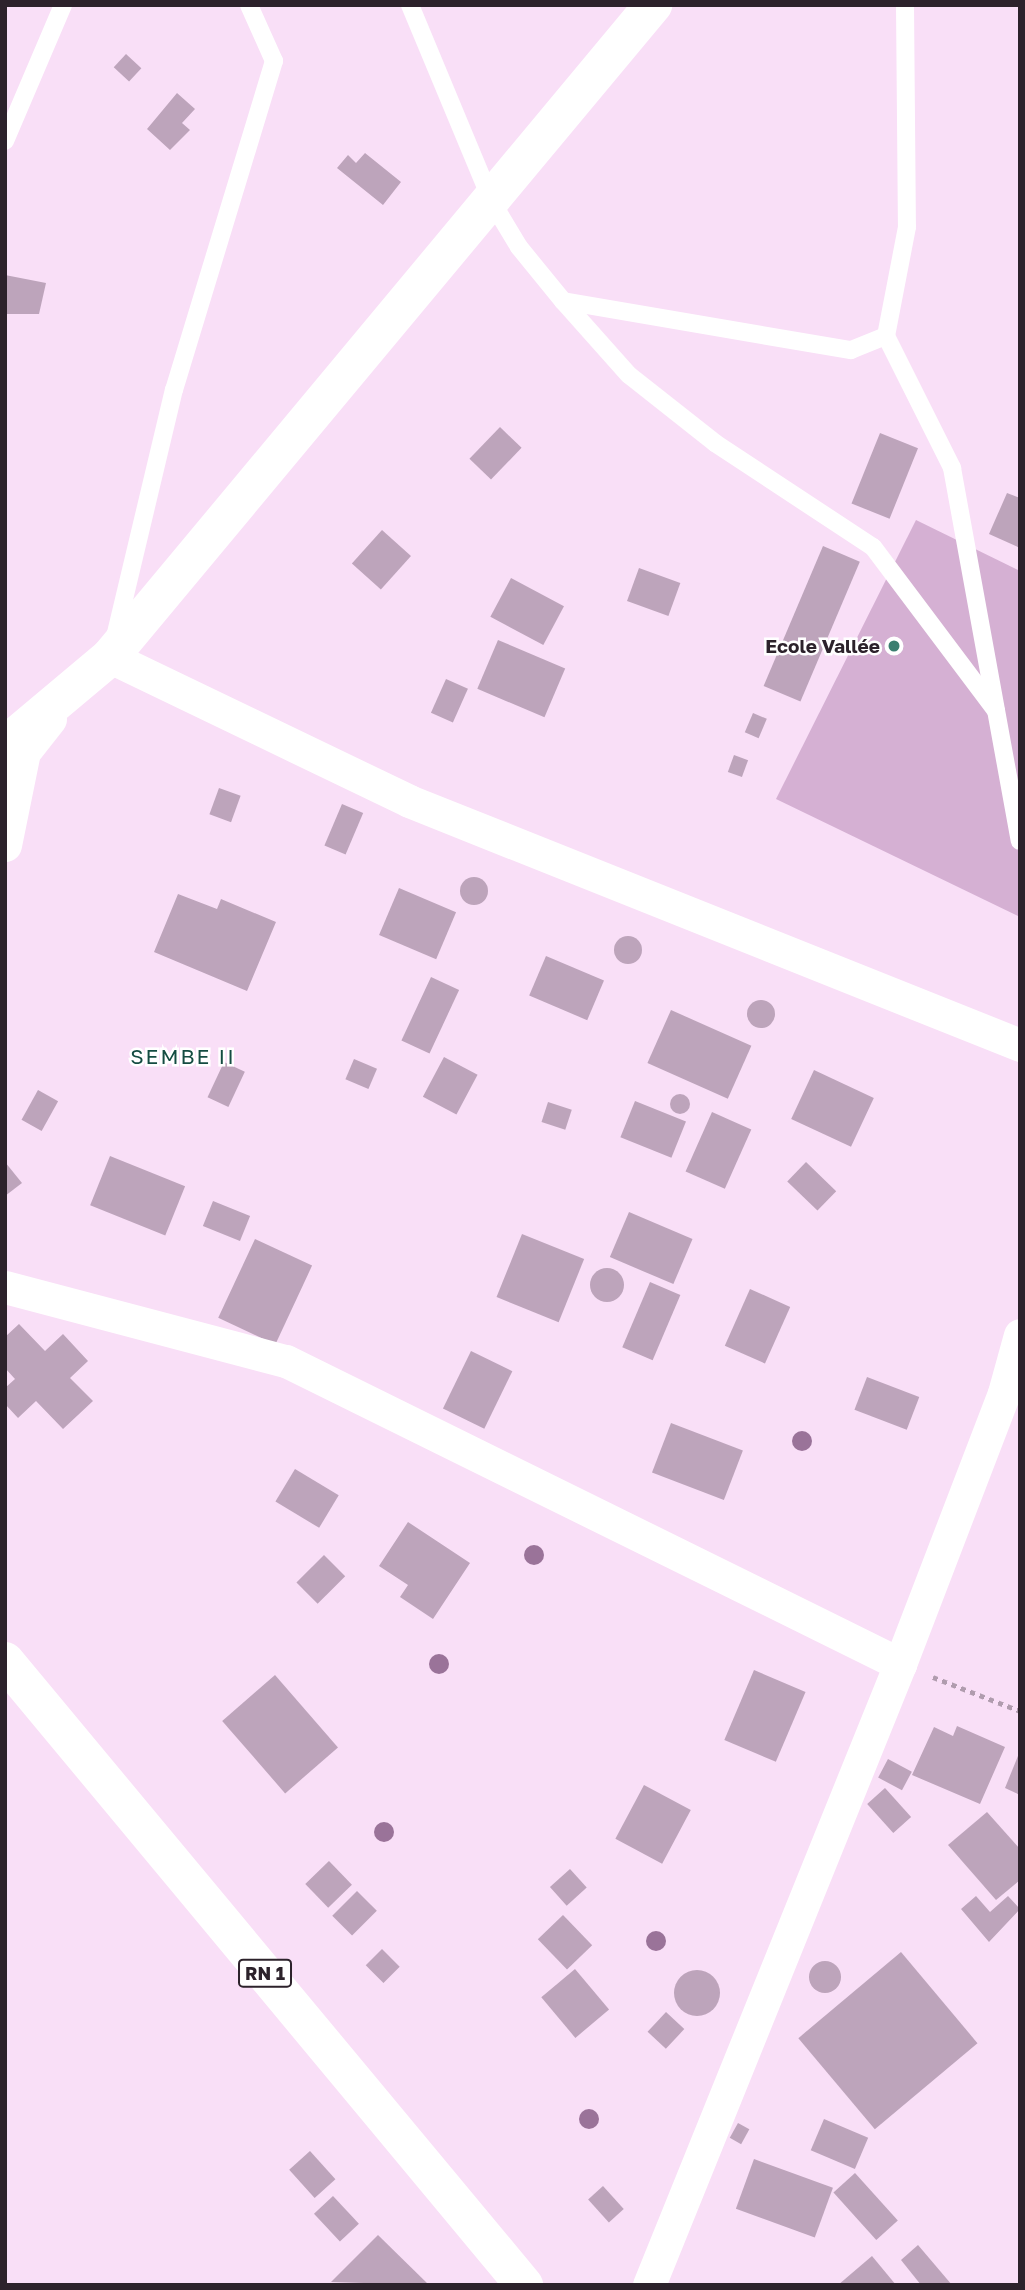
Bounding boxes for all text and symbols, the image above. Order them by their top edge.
place label: Ecole Vallée [765,635,880,657]
marker: Ecole Vallée [886,638,902,654]
district label: SEMBE II [131,1043,235,1069]
road number: RN 1 [237,1958,293,1987]

